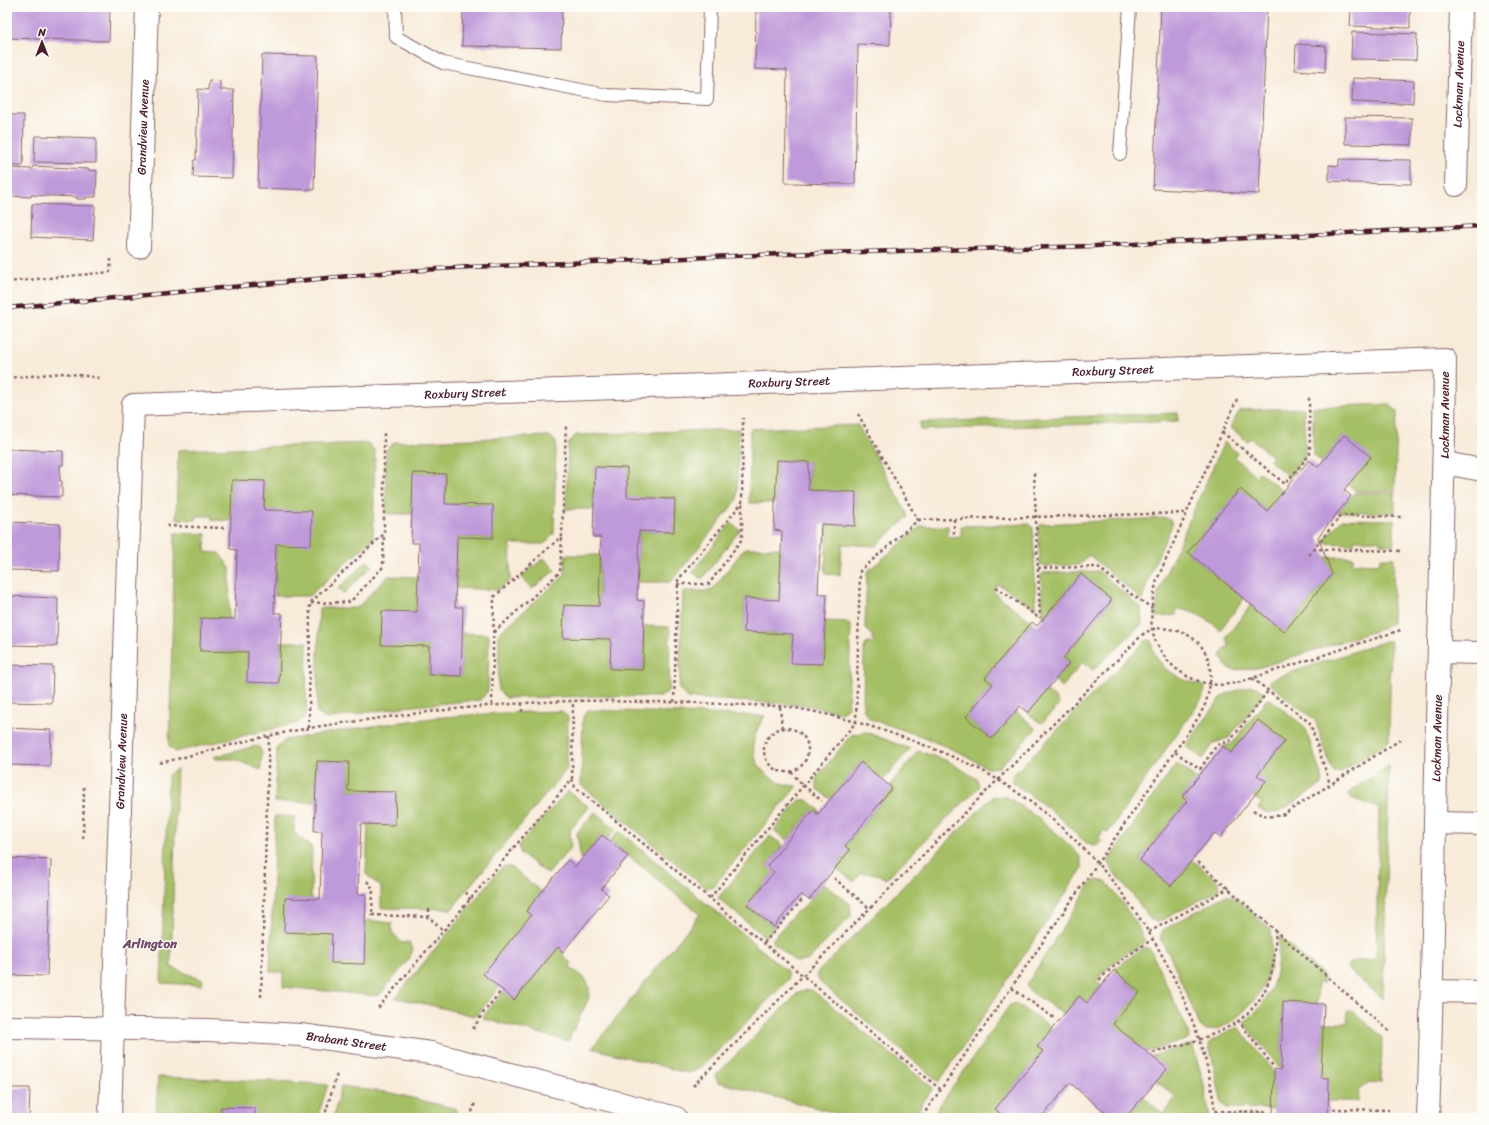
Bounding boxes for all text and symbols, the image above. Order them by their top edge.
north arrow [22,22,62,62]
text: N [37,23,46,42]
street label: Lockman Avenue [1447,40,1471,128]
street label: Grandview Avenue [130,79,156,175]
street label: Roxbury Street [1072,358,1154,383]
street label: Roxbury Street [748,370,831,394]
street label: Lockman Avenue [1434,371,1456,459]
street label: Roxbury Street [424,381,507,406]
street label: Lockman Avenue [1425,694,1449,782]
street label: Grandview Avenue [109,713,134,809]
district label: Arlington [122,932,178,955]
street label: Brabant Street [305,1025,388,1058]

